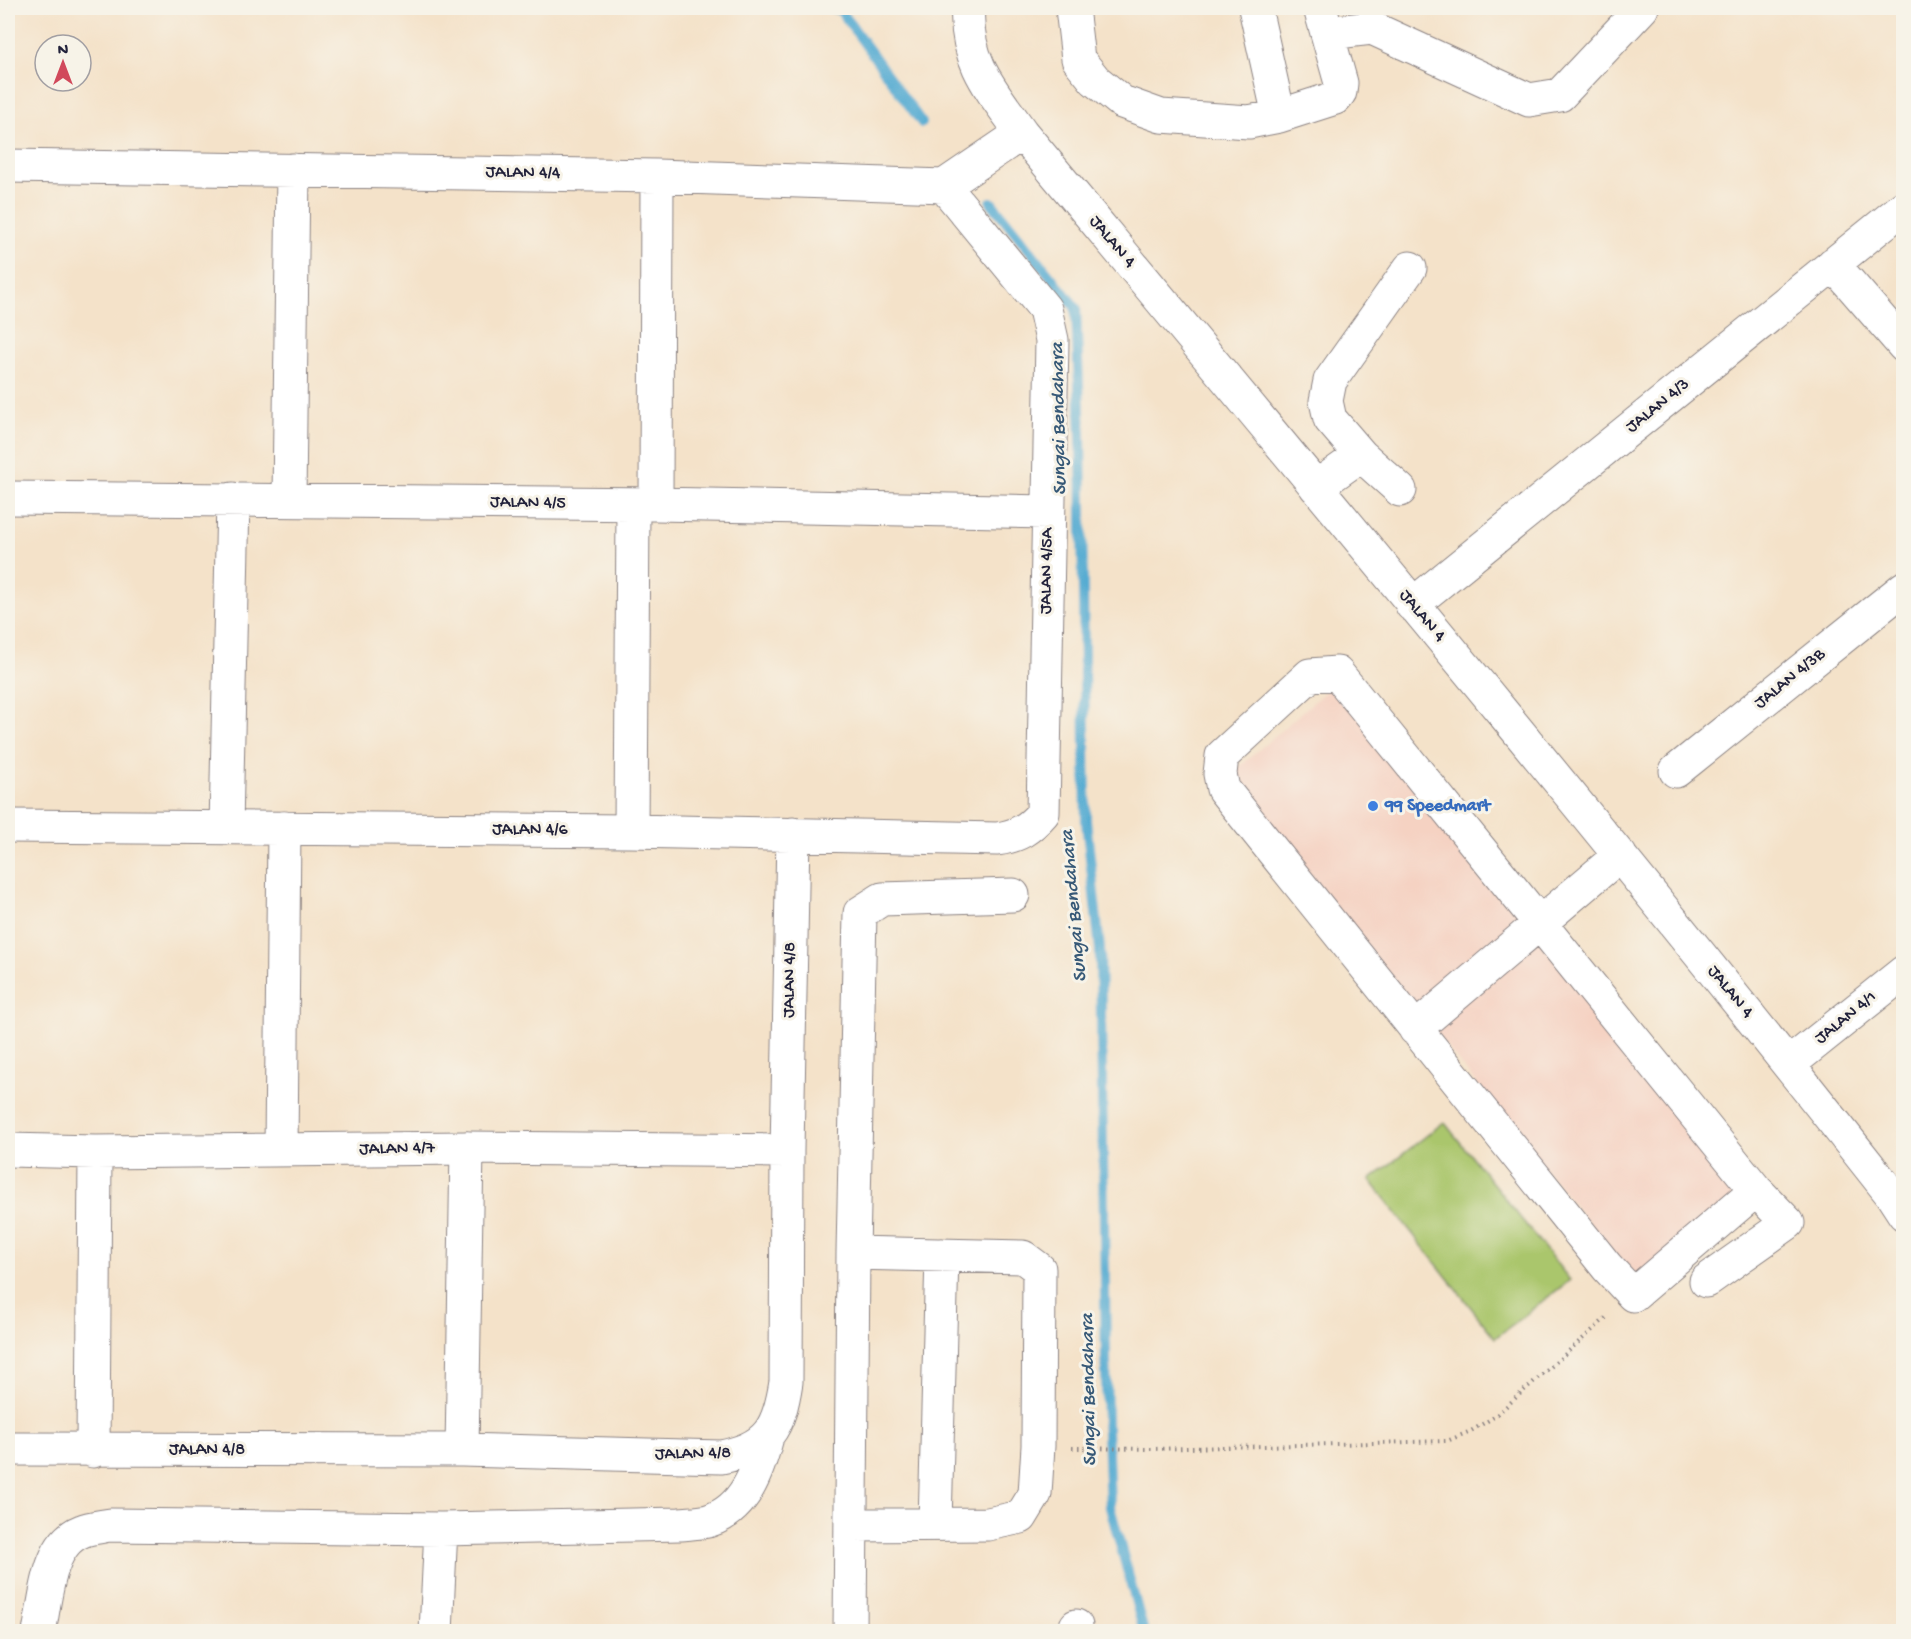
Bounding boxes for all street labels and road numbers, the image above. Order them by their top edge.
street label: JALAN 4/4 [485,162,561,184]
street label: JALAN 4 [1084,212,1140,273]
street label: JALAN 4/3 [1622,374,1694,438]
street label: JALAN 4/5 [490,492,566,514]
street label: JALAN 4/5A [1036,526,1058,614]
street label: JALAN 4 [1394,586,1450,647]
street label: JALAN 4/3B [1750,644,1830,714]
street label: JALAN 4/6 [492,820,569,841]
street label: JALAN 4/8 [779,942,801,1018]
street label: JALAN 4 [1702,961,1758,1023]
street label: JALAN 4/1 [1811,987,1881,1049]
street label: JALAN 4/7 [359,1138,436,1160]
street label: JALAN 4/8 [169,1440,245,1461]
street label: JALAN 4/8 [655,1443,731,1465]

